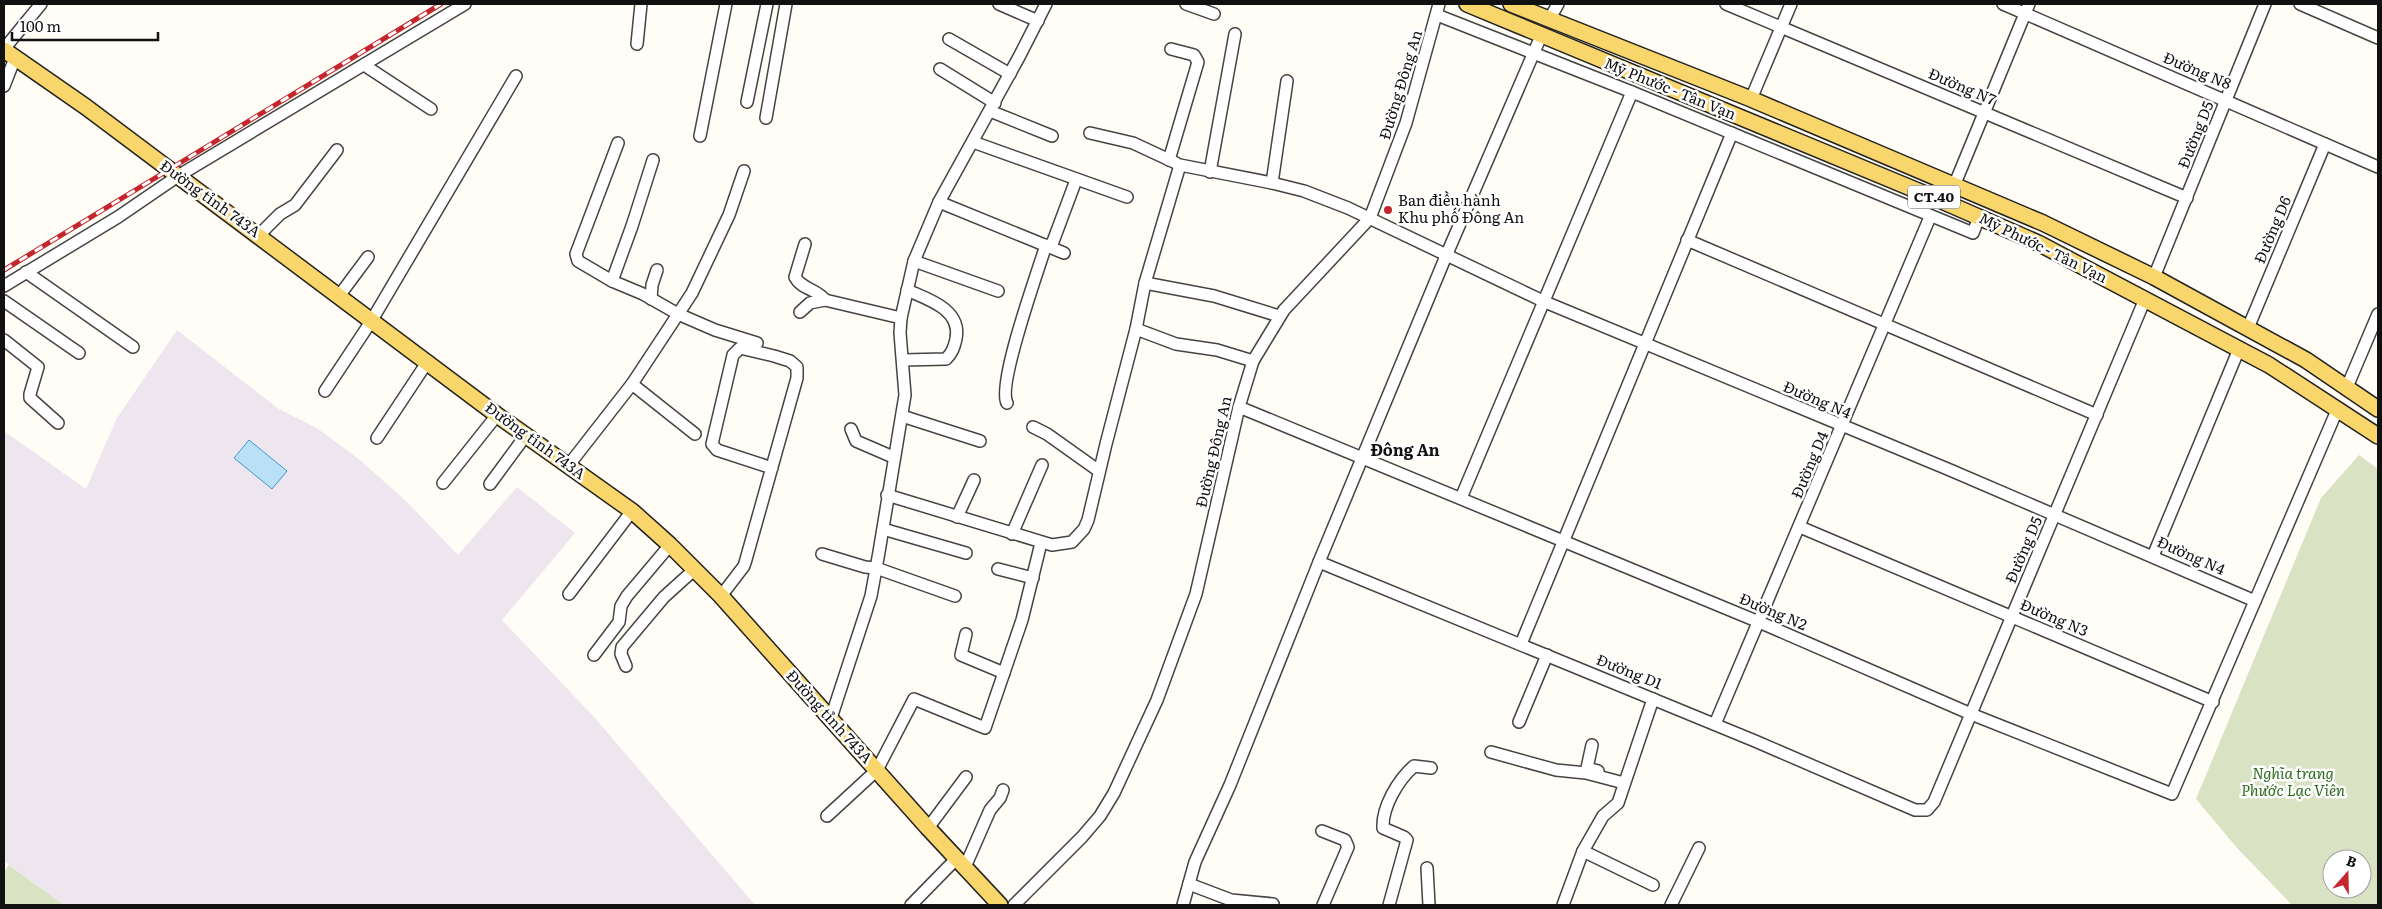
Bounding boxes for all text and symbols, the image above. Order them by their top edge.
scale bar [12,10,159,42]
text: 100 m [20,14,61,37]
street label: Đường Đông An [1372,27,1427,142]
street label: Đường N8 [2160,45,2235,94]
street label: Mỹ Phước - Tân Vạn [1601,51,1740,125]
street label: Đường N7 [1925,61,2000,110]
street label: Đường D5 [2171,97,2219,172]
street label: Đường tỉnh 743A [156,153,266,242]
road number: CT.40 [1908,186,1960,208]
place label: Ban điều hành Khu phố Đông An [1398,188,1524,228]
street label: Đường D6 [2247,192,2296,267]
marker: Ban điều hành Khu phố Đông An [1382,204,1394,216]
street label: Mỹ Phước - Tân Vạn [1976,206,2112,288]
street label: Đường N4 [1780,374,1855,423]
street label: Đường Đông An [1189,394,1237,510]
street label: Đường tỉnh 743A [481,395,591,484]
street label: Đường D4 [1784,427,1833,502]
district label: Đông An [1370,437,1440,461]
street label: Đường D5 [1998,512,2047,586]
street label: Đường N4 [2154,529,2229,580]
street label: Đường N2 [1736,586,1811,635]
street label: Đường N3 [2017,592,2092,641]
street label: Đường D1 [1593,647,1666,694]
street label: Đường tỉnh 743A [782,664,879,768]
park label: Nghĩa trang Phước Lạc Viên [2241,761,2345,801]
north arrow [2322,849,2372,899]
text: B [2344,850,2360,872]

